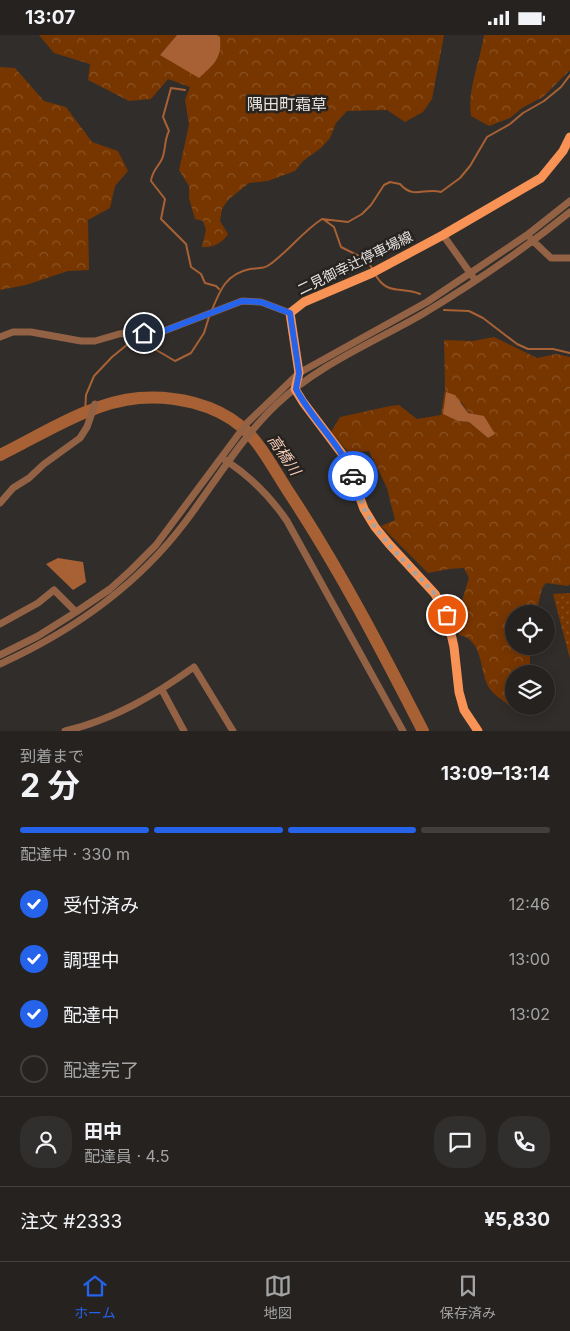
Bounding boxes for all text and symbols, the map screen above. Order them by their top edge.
text: 13:07 [25,6,75,29]
district label: 隅田町霜草 [247,94,327,114]
street label: 二見御幸辻停車場線 [294,227,415,298]
pin [123,312,165,354]
icon: home [130,319,158,347]
water label: 高橋川 [264,431,306,480]
courier [328,451,378,501]
icon: car [339,462,367,490]
pin [426,594,468,636]
icon: bag [433,601,461,629]
map controls [505,605,555,715]
button: locate [505,605,555,655]
button: layers [505,665,555,715]
text: 到着まで [20,746,84,766]
text: 13:09–13:14 [441,762,550,785]
text: 2 分 [20,766,80,805]
text: 配達中 · 330 m [20,844,130,864]
icon: check [20,890,48,918]
text: 受付済み [63,894,139,917]
text: 12:46 [509,894,550,914]
icon: check [20,945,48,973]
text: 調理中 [63,949,120,972]
text: 13:00 [509,949,550,969]
icon: check [20,1000,48,1028]
text: 配達中 [63,1004,120,1027]
text: 13:02 [509,1004,550,1024]
text: 配達完了 [63,1059,139,1082]
button: person [20,1116,72,1168]
button: chat [434,1116,486,1168]
button: phone [498,1116,550,1168]
text: 田中 [84,1120,122,1143]
text: 配達員 · 4.5 [84,1146,170,1166]
text: ¥5,830 [484,1208,550,1231]
text: 注文 #2333 [20,1210,122,1233]
tab: ホーム [74,1272,116,1322]
tab: 地図 [264,1272,292,1322]
tab: 保存済み [440,1272,496,1322]

